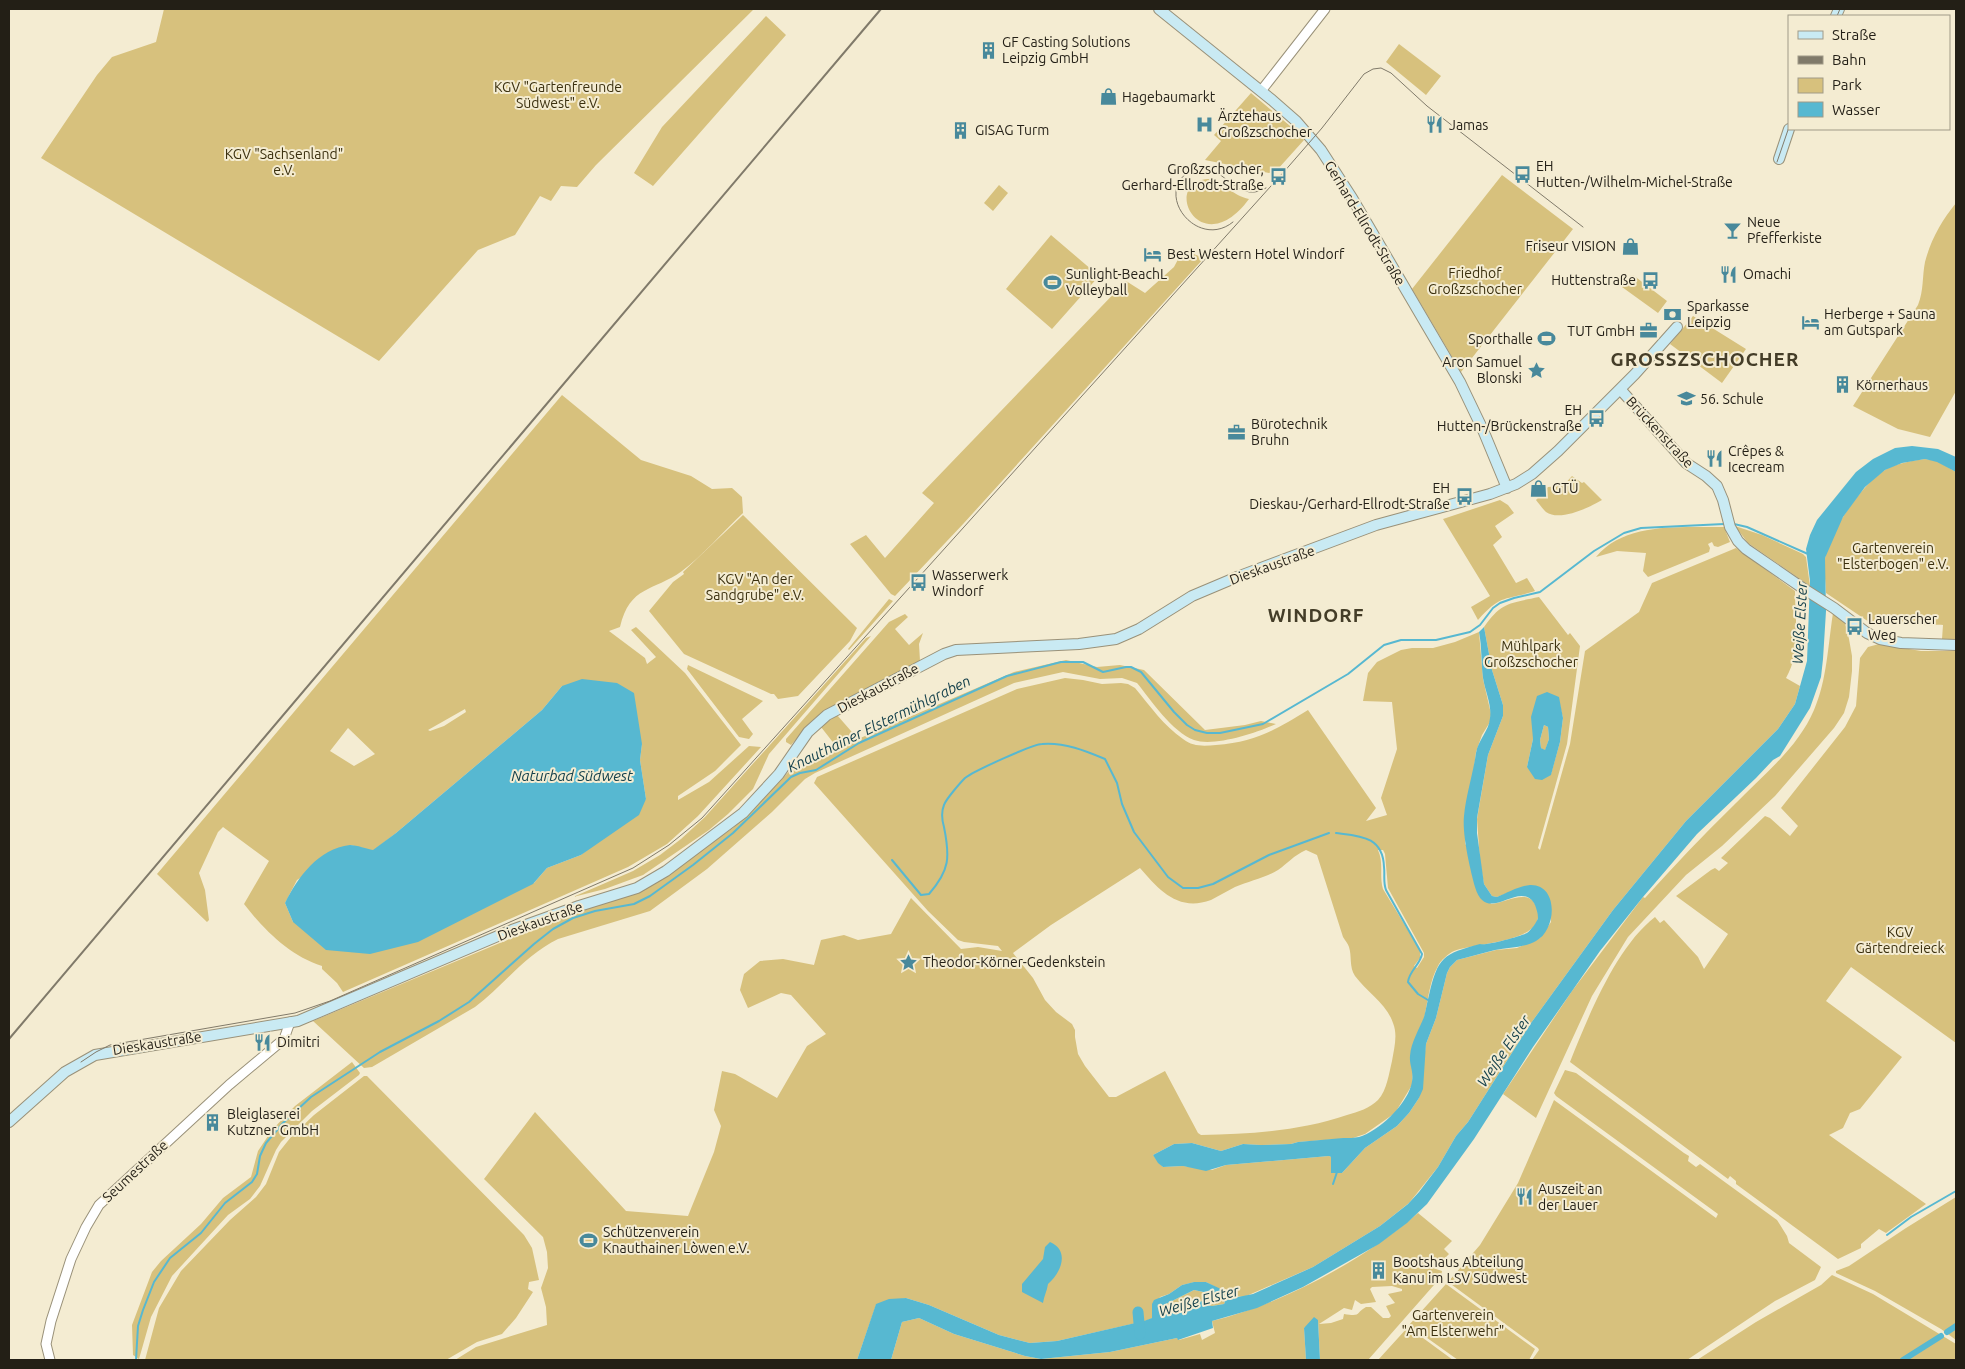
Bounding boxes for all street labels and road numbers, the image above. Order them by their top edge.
street label: Gerhard-Ellrodt-Straße [1321,158,1409,288]
street label: Brückenstraße [1623,393,1697,471]
street label: Dieskaustraße [1227,542,1317,588]
street label: Dieskaustraße [835,660,921,716]
street label: Dieskaustraße [495,898,585,944]
street label: Dieskaustraße [112,1028,202,1058]
street label: Seumestraße [99,1137,171,1205]

